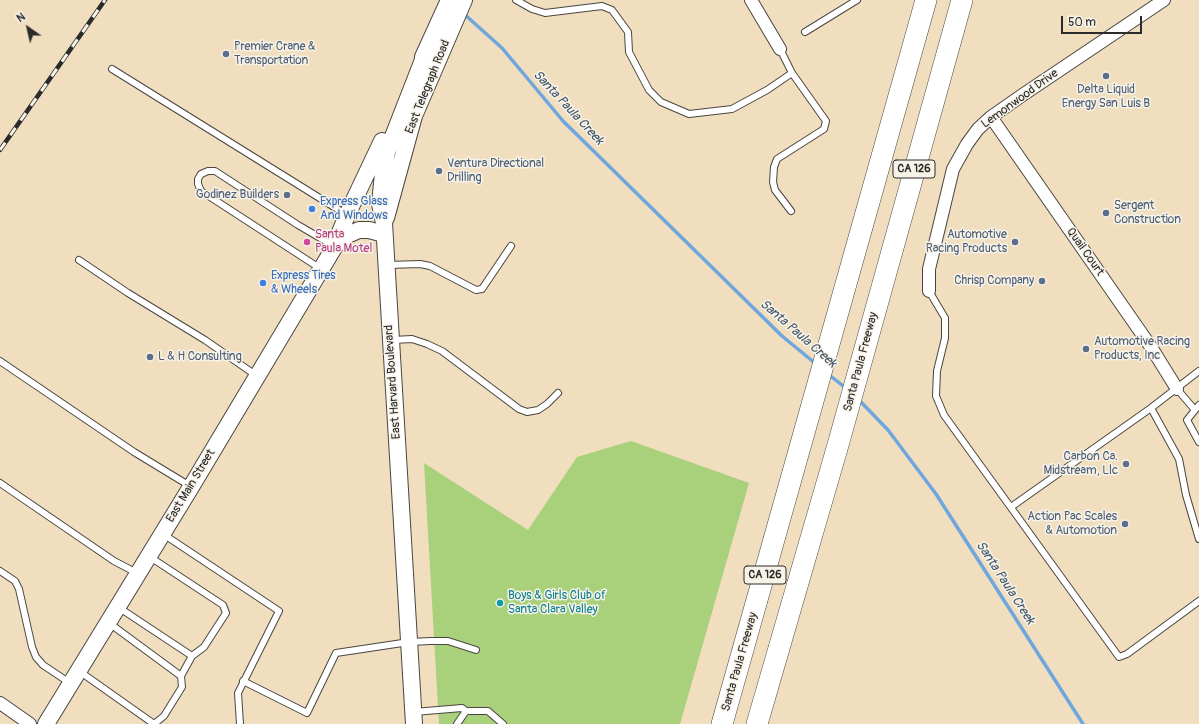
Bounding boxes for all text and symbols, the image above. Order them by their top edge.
north arrow [8,8,48,48]
scale bar [1063,8,1144,34]
text: N [14,10,28,25]
text: 50 m [1068,15,1096,30]
street label: East Telegraph Road [403,38,453,136]
place label: Premier Crane & Transportation [234,40,316,68]
marker: Premier Crane & Transportation [221,49,231,59]
street label: Lemonwood Drive [979,66,1061,132]
water label: Santa Paula Creek [530,68,606,148]
marker: Delta Liquid Energy San Luis B [1101,71,1111,81]
place label: Delta Liquid Energy San Luis B [1062,83,1150,111]
place label: Ventura Directional Drilling [447,157,544,185]
road number: CA 126 [893,160,935,178]
marker: Ventura Directional Drilling [434,166,444,176]
place label: Godinez Builders [196,188,279,202]
marker: Godinez Builders [282,190,292,200]
place label: Express Glass And Windows [320,195,388,223]
place label: Sergent Construction [1114,199,1181,227]
marker: Express Glass And Windows [307,204,317,214]
marker: Sergent Construction [1101,208,1111,218]
street label: Quail Court [1063,225,1107,279]
place label: Santa Paula Motel [315,228,372,256]
place label: Automotive Racing Products [926,228,1007,256]
marker: Santa Paula Motel [302,237,312,247]
marker: Automotive Racing Products [1010,237,1020,247]
place label: Express Tires & Wheels [271,269,336,297]
place label: Chrisp Company [954,274,1034,288]
marker: Chrisp Company [1037,276,1047,286]
marker: Express Tires & Wheels [258,278,268,288]
water label: Santa Paula Creek [757,297,839,371]
street label: Santa Paula Freeway [841,311,881,413]
street label: East Harvard Boulevard [382,324,404,440]
place label: Automotive Racing Products, Inc [1094,335,1190,363]
marker: Automotive Racing Products, Inc [1081,344,1091,354]
place label: L & H Consulting [158,350,242,364]
marker: L & H Consulting [145,352,155,362]
street label: East Main Street [164,447,218,525]
place label: Carbon Ca. Midstream, Llc [1044,450,1118,478]
marker: Carbon Ca. Midstream, Llc [1121,459,1131,469]
place label: Action Pac Scales & Automotion [1027,510,1117,538]
marker: Action Pac Scales & Automotion [1120,519,1130,529]
water label: Santa Paula Creek [972,538,1038,628]
road number: CA 126 [744,566,786,584]
place label: Boys & Girls Club of Santa Clara Valley [508,589,606,617]
marker: Boys & Girls Club of Santa Clara Valley [495,598,505,608]
street label: Santa Paula Freeway [719,611,761,713]

